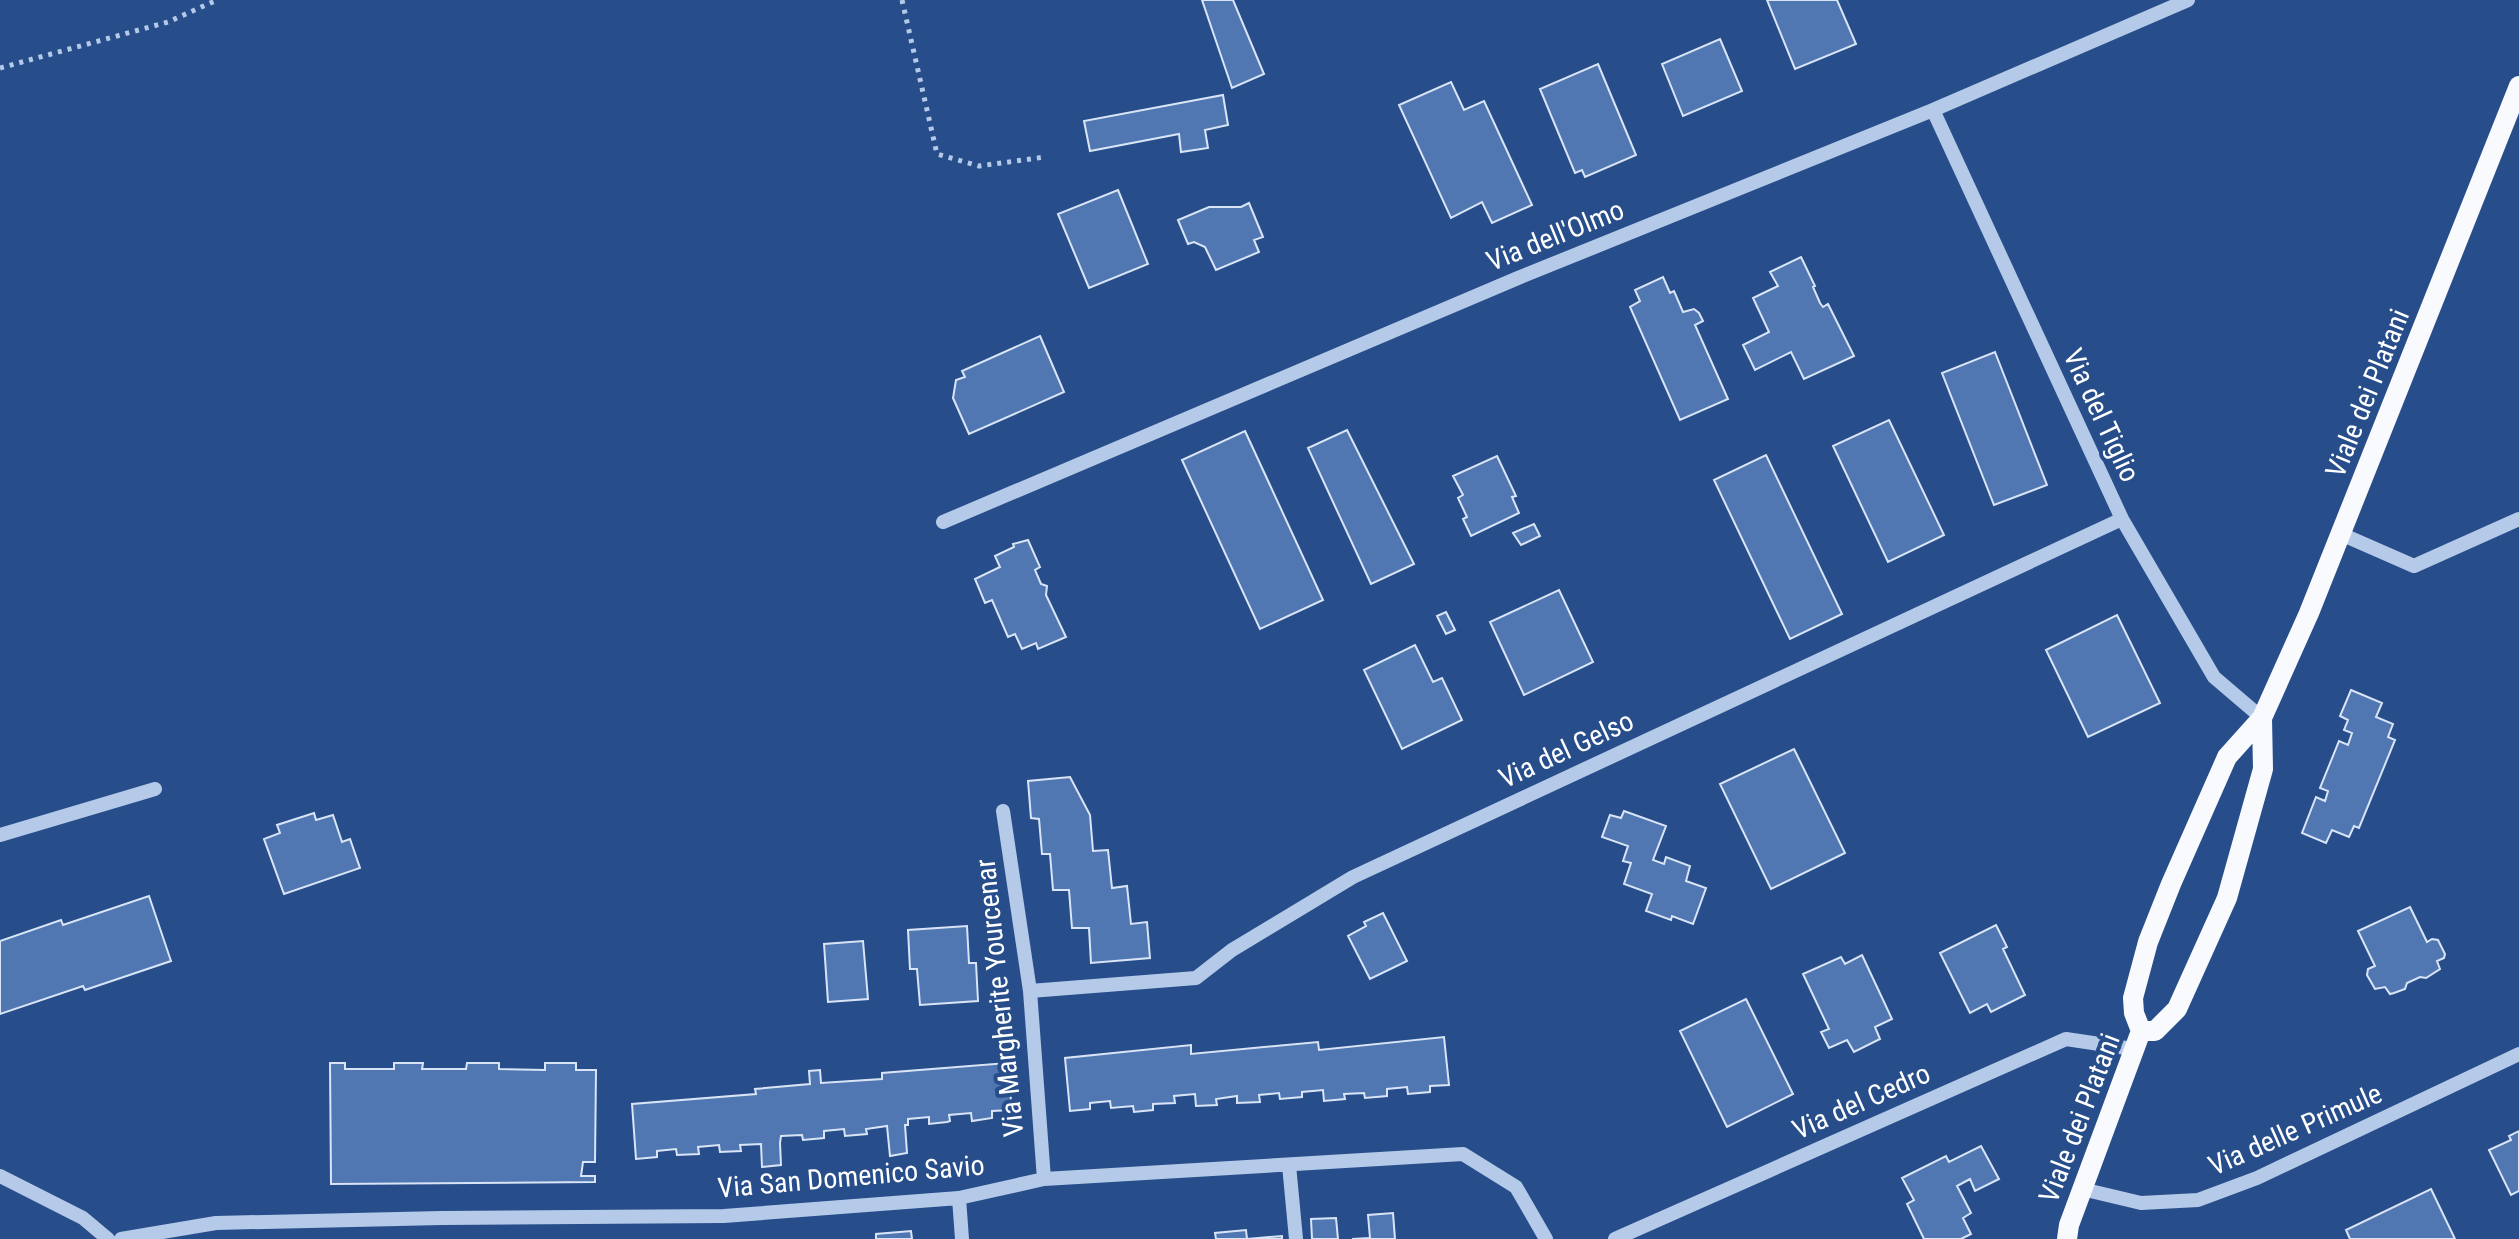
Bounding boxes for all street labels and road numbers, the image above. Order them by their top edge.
street label: Via dell'Olmo [1482,193,1629,278]
street label: Viale dei Platani [2319,304,2416,482]
street label: Via del Tiglio [2056,343,2147,487]
street label: Via del Gelso [1494,704,1639,795]
street label: Via Margherite Yourcenar [968,857,1031,1139]
street label: Viale dei Platani [2032,1029,2127,1207]
street label: Via del Cedro [1787,1056,1935,1146]
street label: Via delle Primule [2204,1077,2387,1182]
street label: Via San Domenico Savio [716,1148,986,1205]

